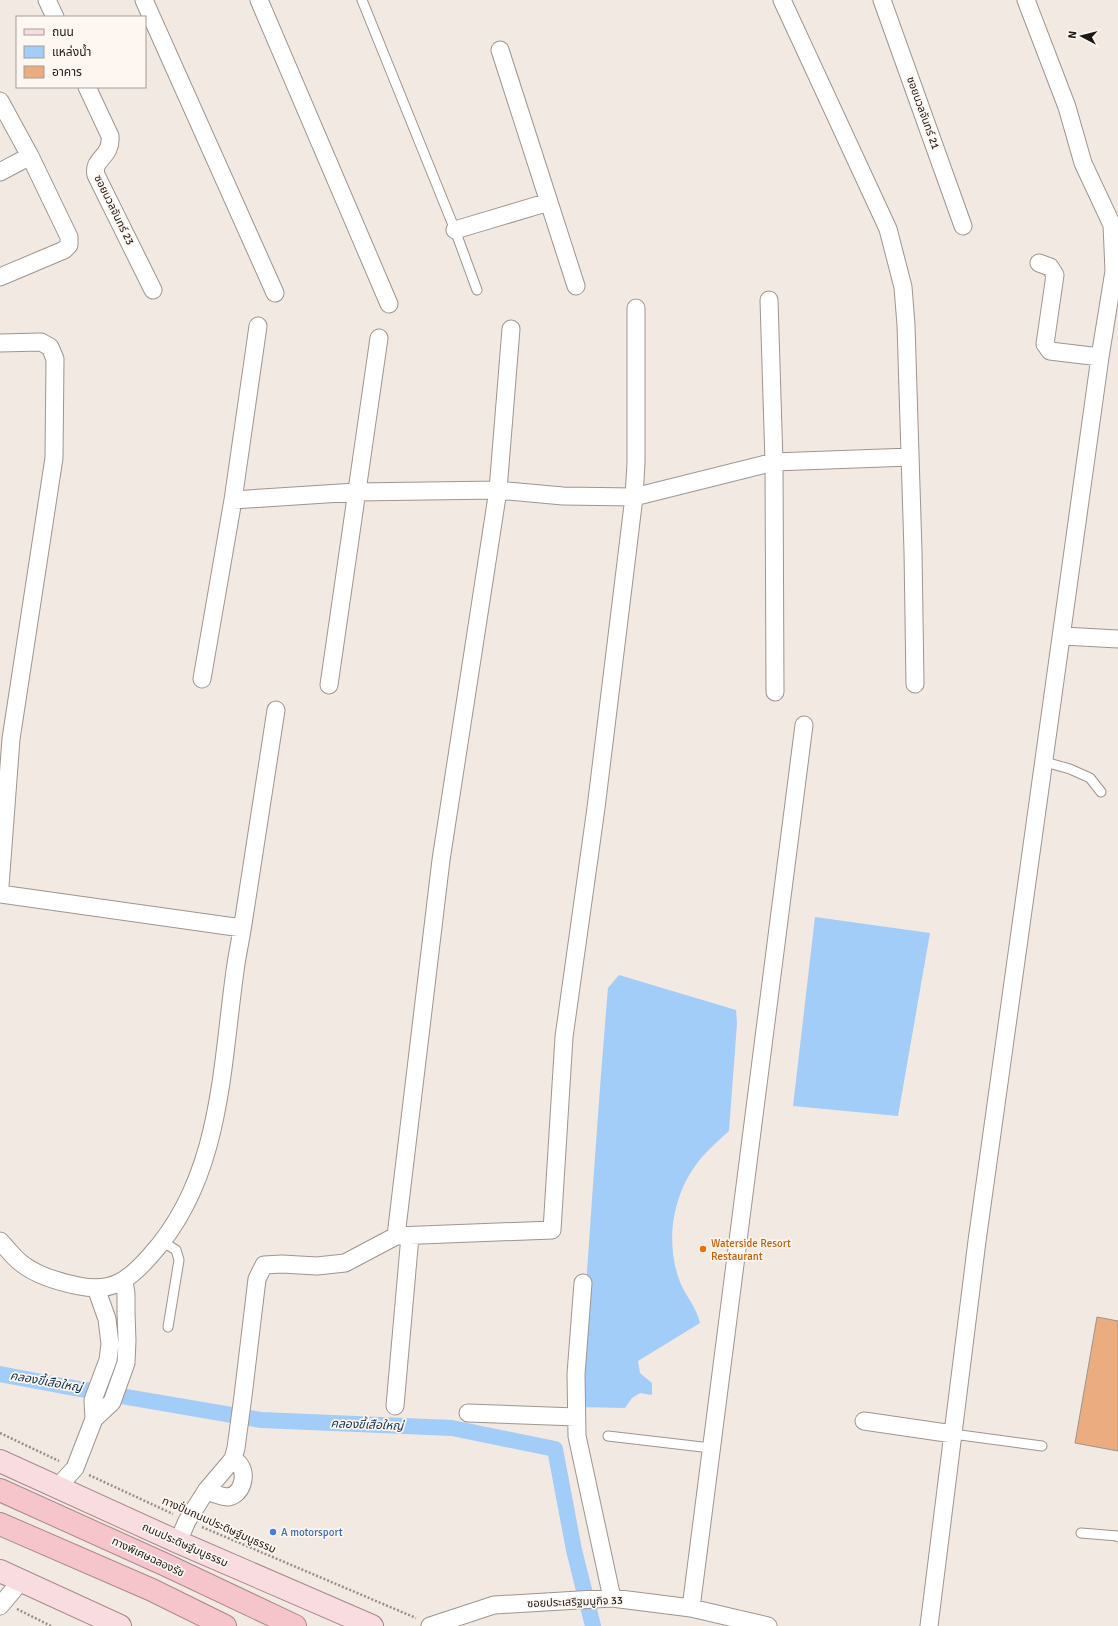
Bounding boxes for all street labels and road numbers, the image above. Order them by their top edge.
street label: ซอยนวลจันทร์ 21 [904,75,942,151]
street label: ซอยนวลจันทร์ 23 [91,173,137,247]
street label: ทางปั่นถนนประดิษฐ์มนูธรรม [160,1494,278,1556]
street label: ถนนประดิษฐ์มนูธรรม [140,1520,230,1570]
street label: ทางพิเศษฉลองรัช [110,1535,186,1579]
street label: ซอยประเสริฐมนูกิจ 33 [527,1594,623,1610]

